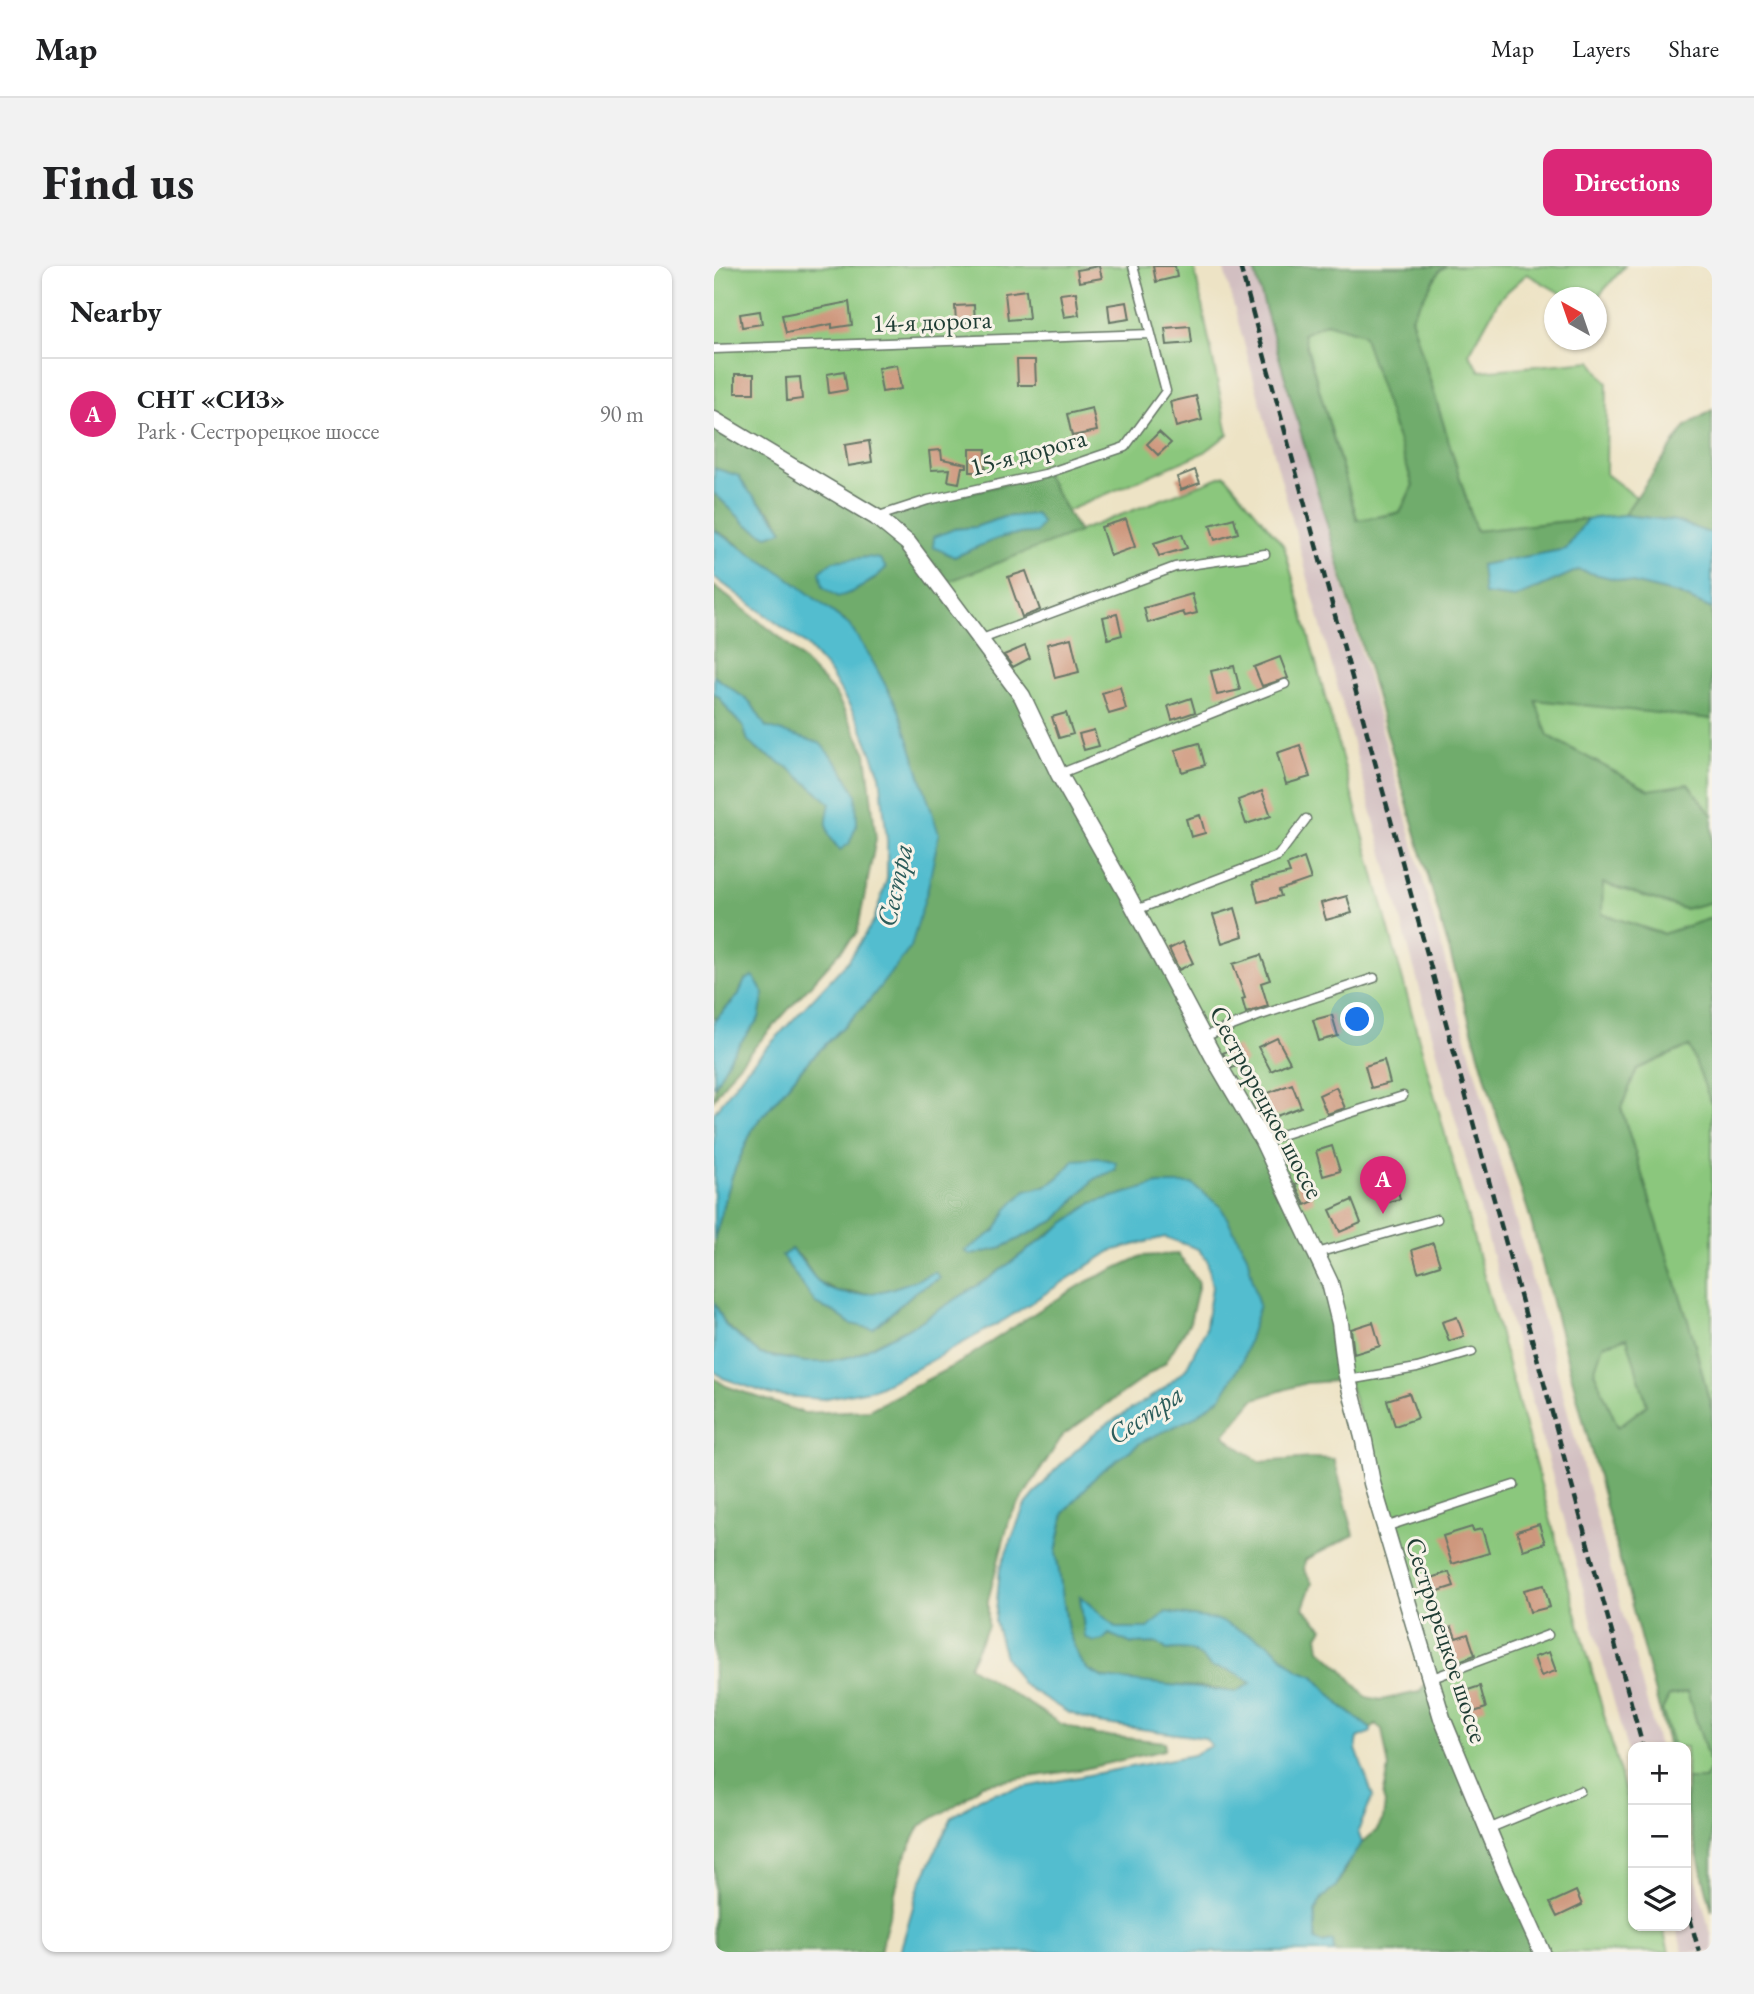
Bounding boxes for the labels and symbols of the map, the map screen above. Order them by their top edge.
north arrow [1544,287,1607,350]
street label: 14-я дорога [872,302,993,340]
street label: 15-я дорога [966,420,1091,484]
water label: Сестра [868,840,920,930]
street label: Сестрорецкое шоссе [1202,999,1332,1205]
your location [1340,1002,1374,1036]
pin: A [1360,1156,1406,1214]
water label: Сестра [1100,1376,1190,1452]
street label: Сестрорецкое шоссе [1398,1533,1496,1747]

